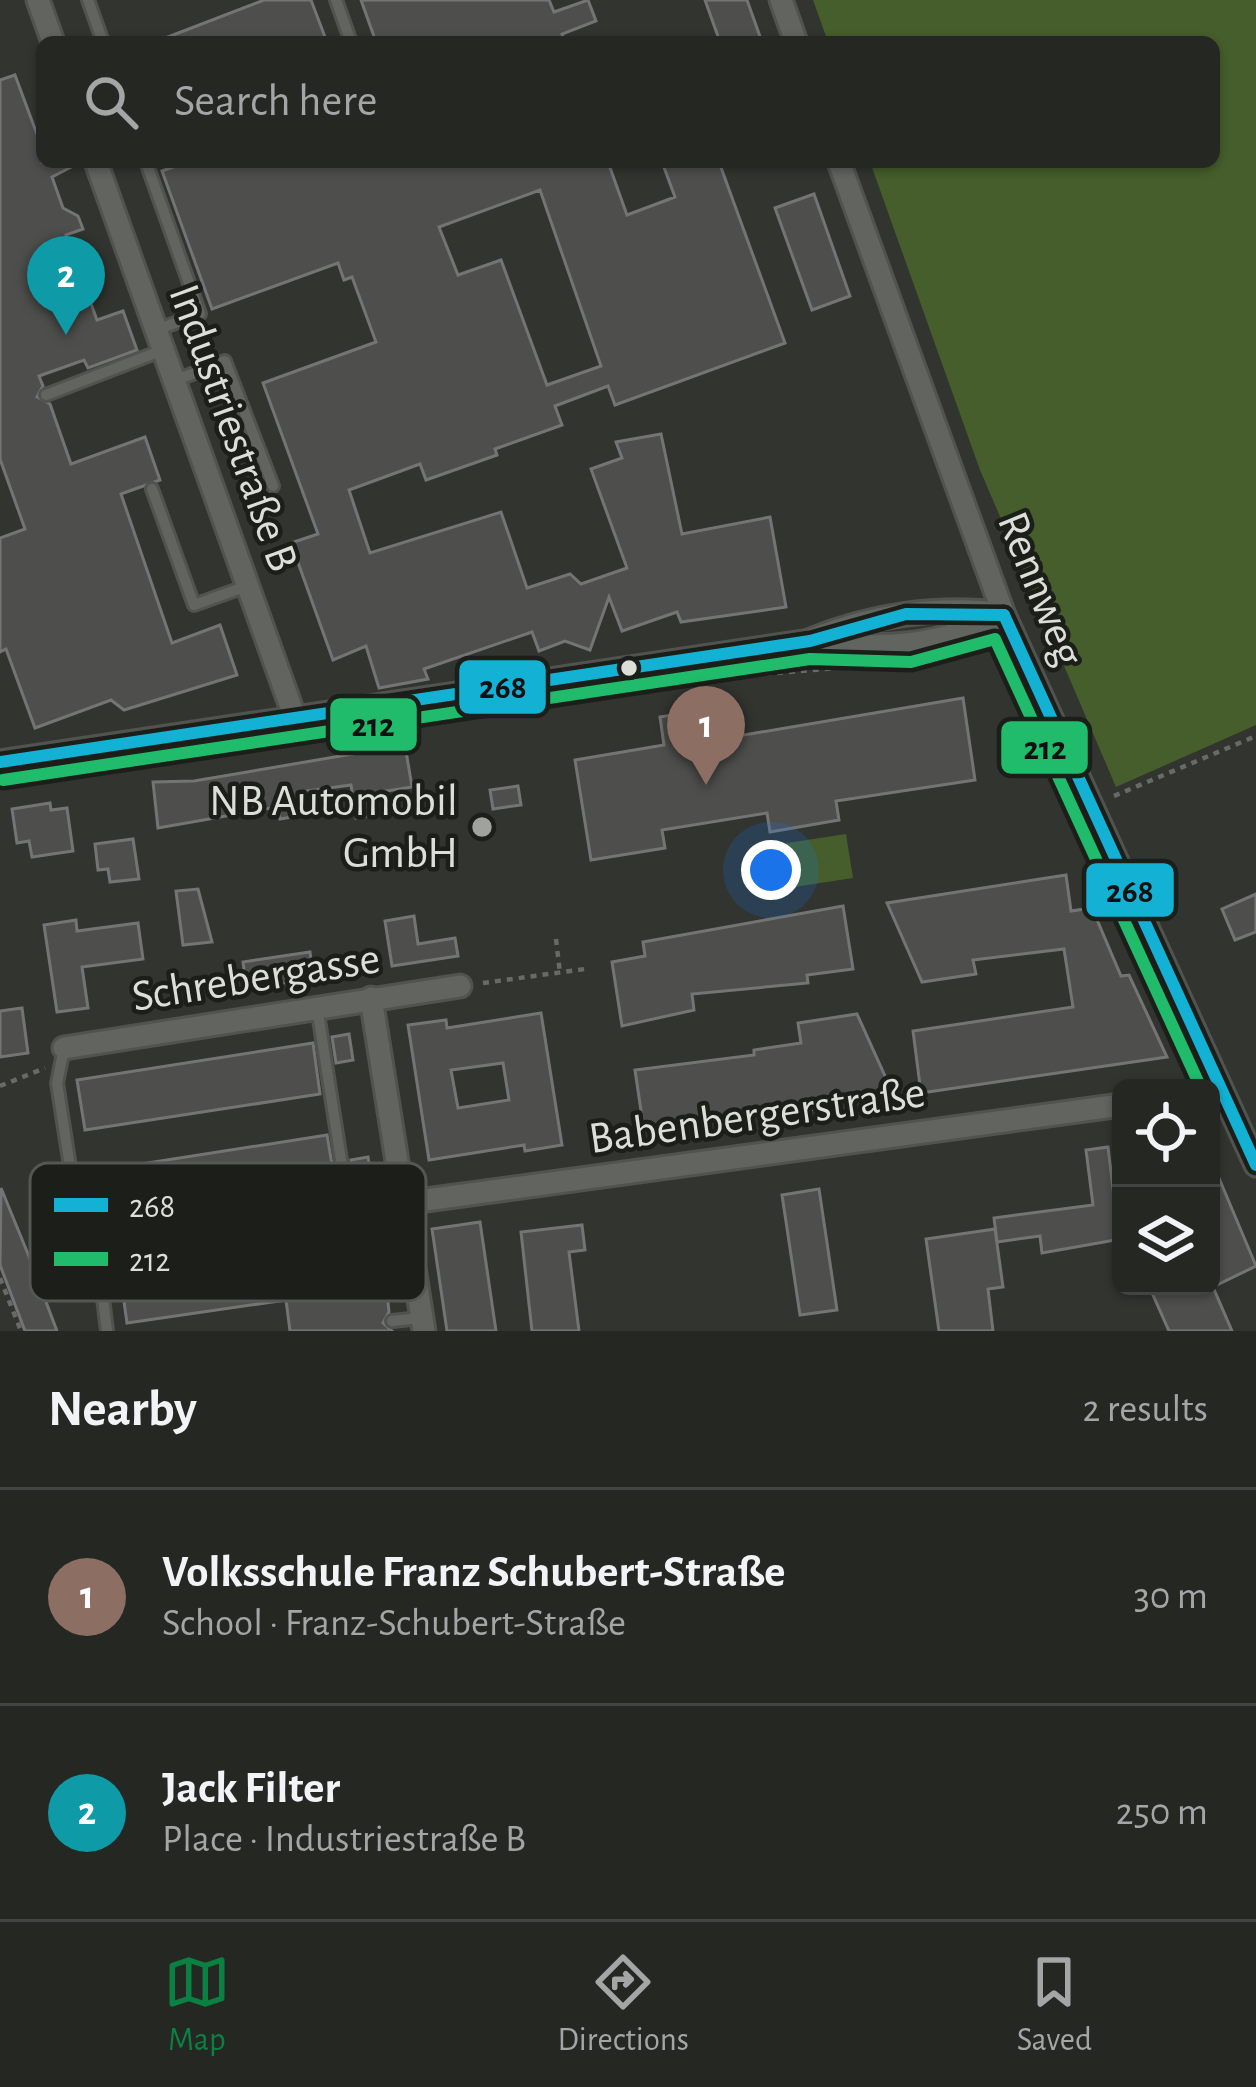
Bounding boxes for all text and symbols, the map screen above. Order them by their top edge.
search box [36,36,1220,168]
icon: search [78,69,144,135]
text: Search here [174,79,377,124]
pin: 2 [27,236,105,335]
street label: Industriestraße B [160,279,306,577]
street label: Rennweg [989,506,1091,672]
unlabelled marker [618,657,640,679]
line badge: 268 [457,658,548,716]
text: 268 [479,672,527,705]
pin: 1 [667,686,745,785]
line badge: 212 [328,696,419,753]
text: 212 [352,710,394,743]
line badge: 212 [999,719,1090,776]
text: 212 [1024,733,1066,766]
place label: NB Automobil GmbH [209,779,458,876]
marker: NB Automobil GmbH [469,814,495,840]
your location [741,840,801,900]
line badge: 268 [1084,861,1176,919]
text: 268 [1106,876,1154,909]
street label: Schrebergasse [129,936,383,1020]
street label: Babenbergerstraße [586,1070,928,1162]
map controls [1112,1079,1220,1295]
button: locate [1112,1079,1220,1187]
legend [30,1163,426,1301]
button: layers [1112,1187,1220,1295]
text: 268 [129,1191,175,1224]
text: 212 [129,1245,170,1278]
text: Nearby [48,1384,197,1435]
text: 2 results [1082,1390,1208,1429]
text: Volksschule Franz Schubert-Straße [162,1550,785,1595]
text: 1 [80,1577,94,1616]
text: 30 m [1134,1577,1208,1616]
text: School · Franz-Schubert-Straße [162,1604,626,1643]
text: Jack Filter [162,1766,340,1811]
text: 2 [78,1793,96,1832]
text: 250 m [1116,1793,1208,1832]
text: Place · Industriestraße B [162,1820,526,1859]
tab: Map [164,1949,230,2061]
tab: Directions [557,1949,689,2061]
tab: Saved [1017,1949,1092,2061]

